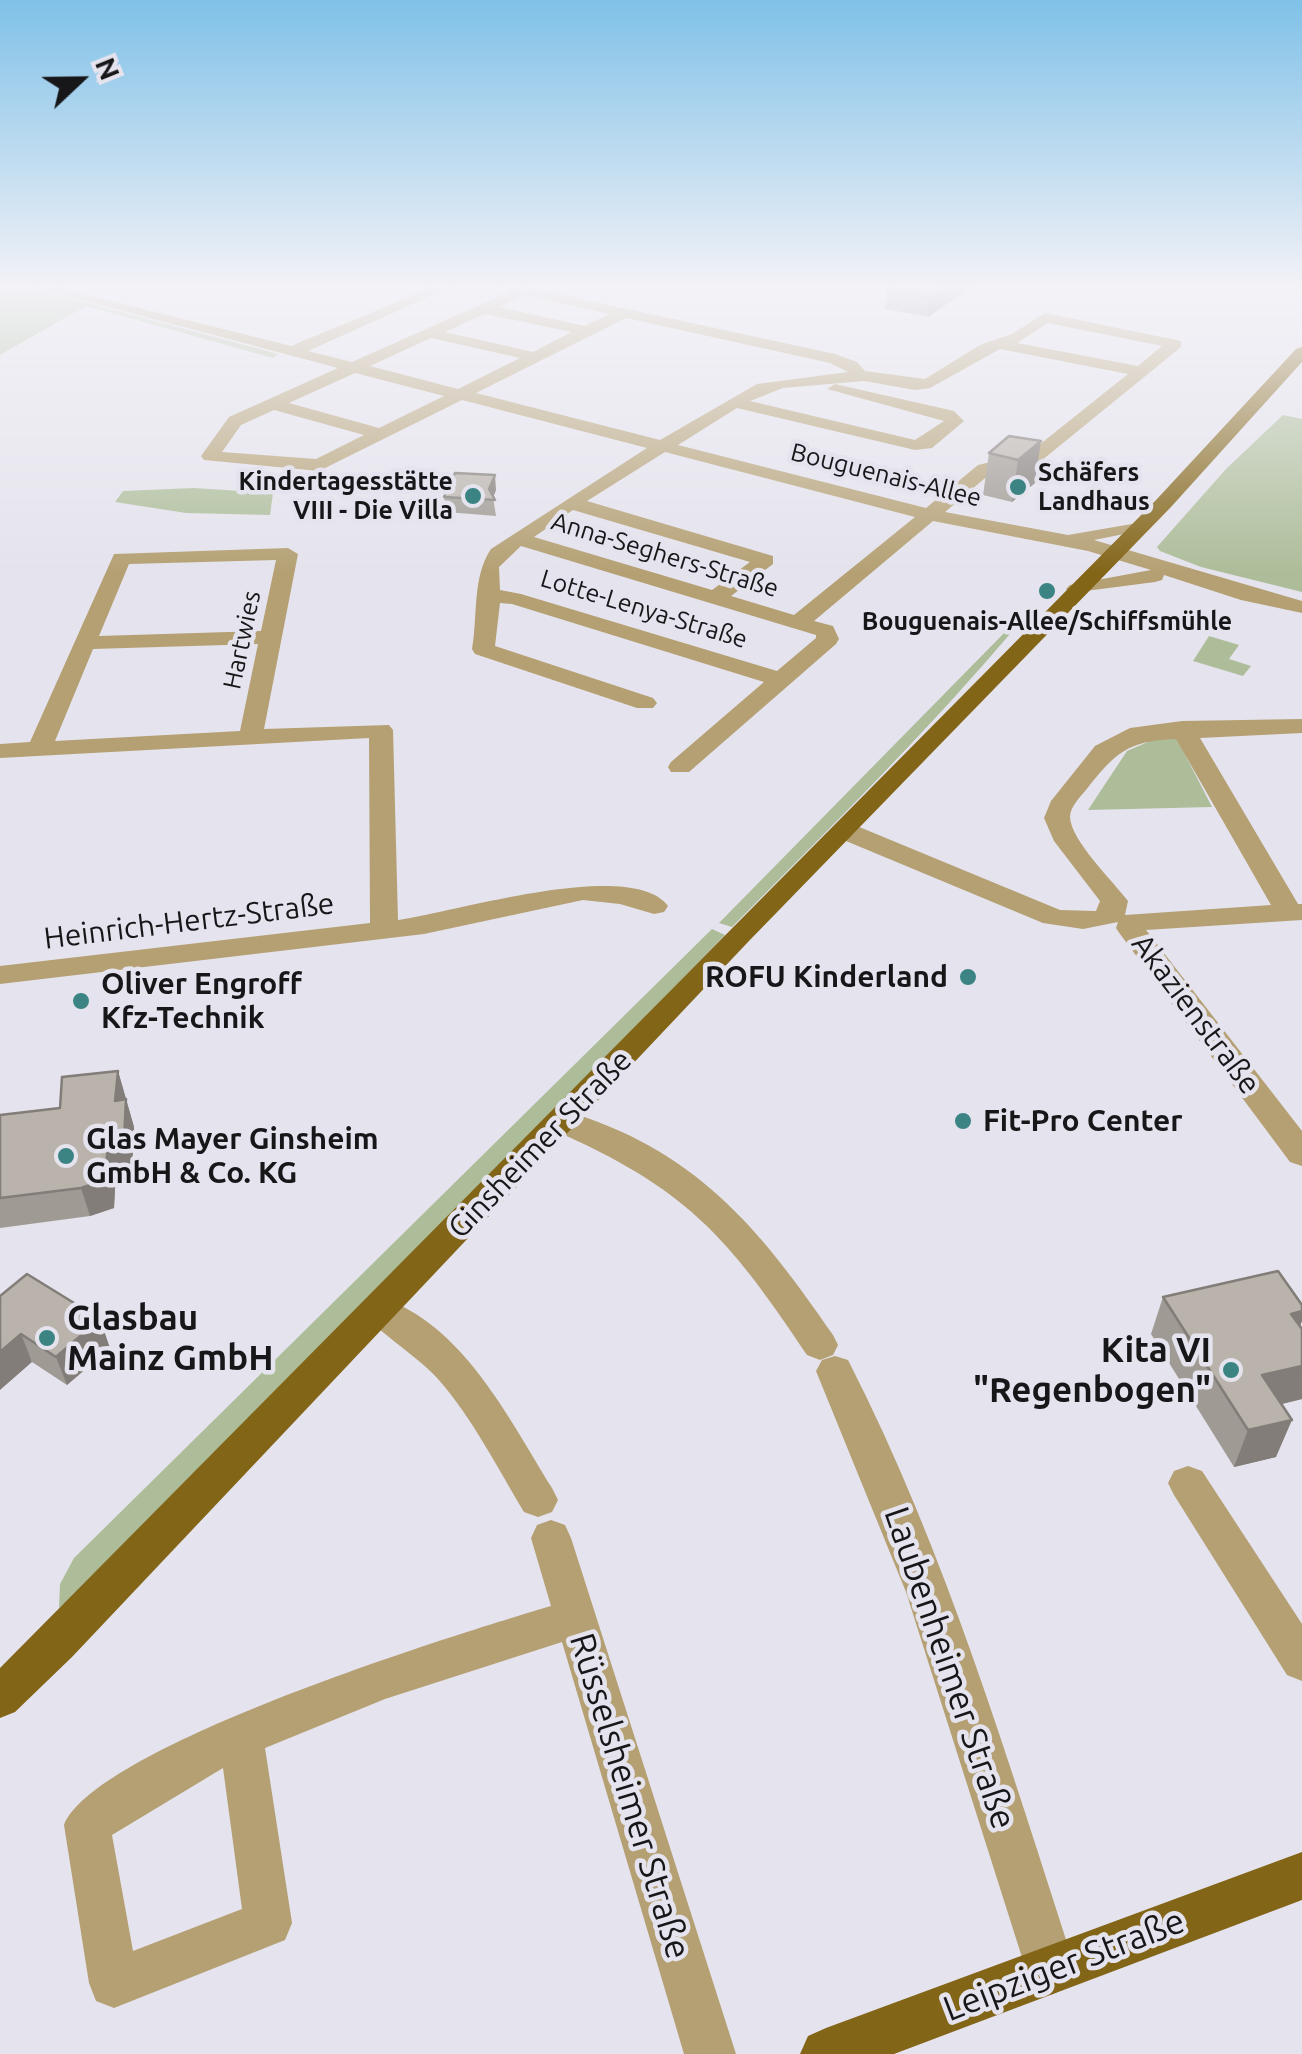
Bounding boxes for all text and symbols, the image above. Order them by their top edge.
north arrow [30,30,130,130]
text: N [90,53,127,84]
street label: Bouguenais-Allee [788,437,984,513]
place label: Schäfers Landhaus [1038,458,1150,517]
place label: Kindertagesstätte VIII - Die Villa [239,467,453,526]
marker: Schäfers Landhaus [1007,476,1029,498]
marker: Kindertagesstätte VIII - Die Villa [462,485,484,507]
street label: Anna-Seghers-Straße [548,506,782,604]
street label: Lotte-Lenya-Straße [537,563,751,655]
marker: Bouguenais-Allee/Schiffsmühle [1036,580,1058,602]
street label: Hartwies [217,588,267,692]
place label: Bouguenais-Allee/Schiffsmühle [862,607,1232,637]
street label: Heinrich-Hertz-Straße [42,885,336,957]
street label: Akazienstraße [1124,927,1268,1101]
place label: ROFU Kinderland [705,959,948,995]
place label: Oliver Engroff Kfz-Technik [101,966,302,1036]
marker: ROFU Kinderland [957,966,979,988]
marker: Oliver Engroff Kfz-Technik [70,990,92,1012]
street label: Ginsheimer Straße [441,1042,639,1246]
place label: Fit-Pro Center [983,1103,1183,1139]
marker: Fit-Pro Center [952,1110,974,1132]
place label: Glas Mayer Ginsheim GmbH & Co. KG [86,1121,379,1192]
marker: Glas Mayer Ginsheim GmbH & Co. KG [55,1145,77,1167]
place label: Glasbau Mainz GmbH [67,1297,274,1379]
marker: Glasbau Mainz GmbH [36,1327,58,1349]
place label: Kita VI "Regenbogen" [973,1329,1211,1411]
marker: Kita VI "Regenbogen" [1220,1359,1242,1381]
street label: Laubenheimer Straße [875,1501,1025,1835]
street label: Rüsselsheimer Straße [560,1628,700,1964]
street label: Leipziger Straße [937,1900,1191,2030]

